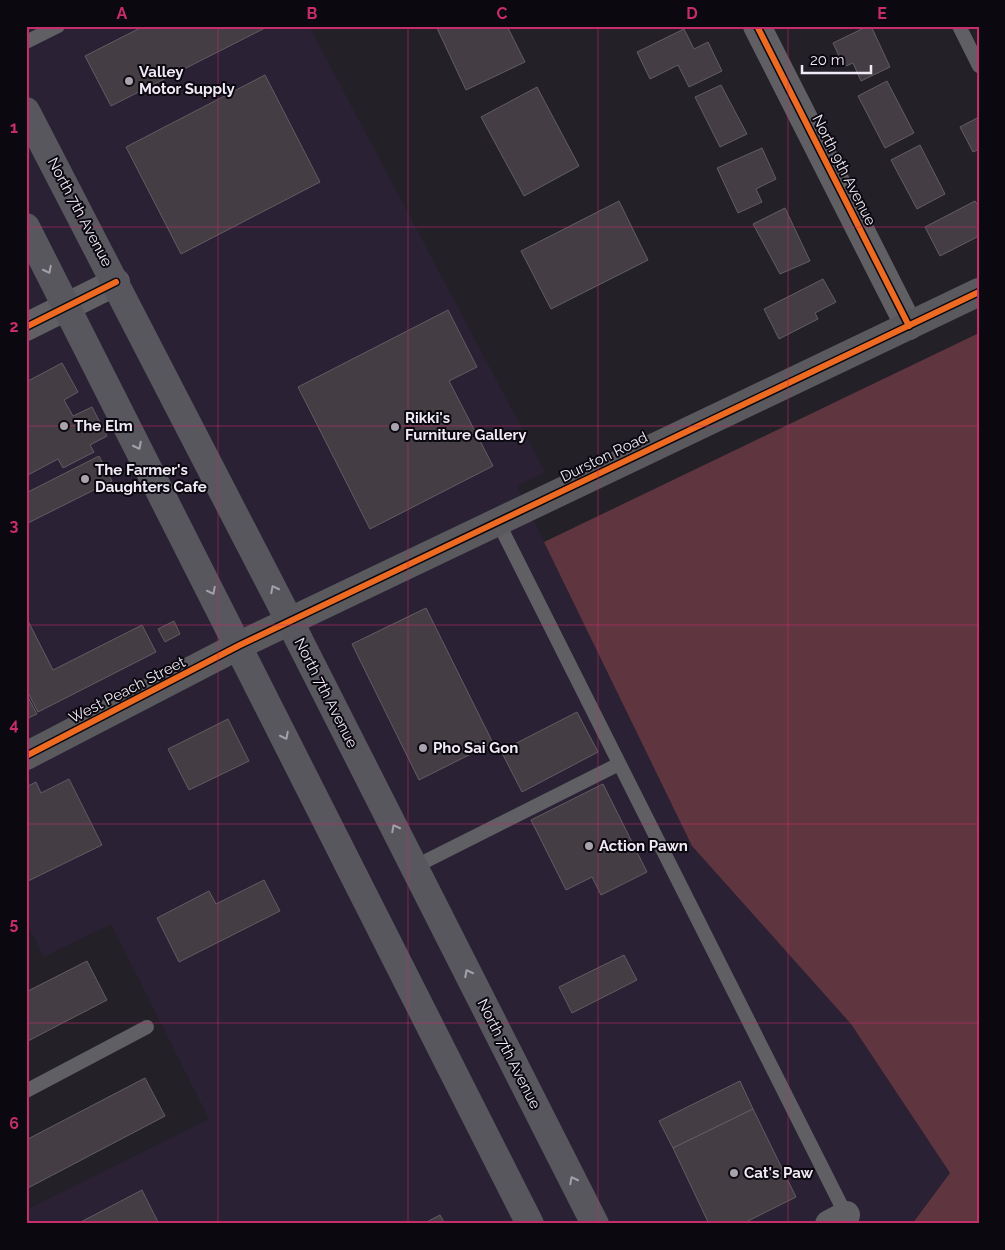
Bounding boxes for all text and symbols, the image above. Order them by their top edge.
text: A [117,4,128,23]
text: B [307,4,318,23]
text: C [497,4,508,23]
text: D [686,4,698,23]
text: E [877,4,887,23]
scale bar [802,42,871,74]
text: 20 m [810,51,845,69]
place label: Valley Motor Supply [139,63,235,98]
marker: Valley Motor Supply [123,75,135,87]
street label: North 9th Avenue [808,112,880,229]
text: 1 [10,118,18,137]
street label: North 7th Avenue [44,154,116,270]
one-way arrow [42,265,52,274]
text: 2 [9,317,19,336]
place label: Rikki's Furniture Gallery [405,409,527,444]
place label: The Elm [74,417,133,435]
marker: The Elm [58,420,70,432]
marker: Rikki's Furniture Gallery [389,421,401,433]
street label: Durston Road [558,428,650,486]
one-way arrow [132,441,142,450]
place label: The Farmer's Daughters Cafe [95,461,207,496]
marker: The Farmer's Daughters Cafe [79,473,91,485]
text: 3 [10,516,19,535]
one-way arrow [206,586,216,595]
one-way arrow [270,586,280,595]
street label: North 7th Avenue [291,635,362,751]
street label: West Peach Street [66,653,188,727]
text: 4 [9,715,19,734]
one-way arrow [279,731,289,740]
place label: Pho Sai Gon [433,739,518,757]
marker: Pho Sai Gon [417,742,429,754]
one-way arrow [390,824,401,833]
place label: Action Pawn [599,837,688,855]
marker: Action Pawn [583,840,595,852]
text: 5 [10,914,19,933]
one-way arrow [464,969,474,978]
street label: North 7th Avenue [474,996,545,1112]
text: 6 [9,1114,19,1133]
place label: Cat's Paw [744,1164,814,1182]
marker: Cat's Paw [728,1167,740,1179]
one-way arrow [569,1176,579,1185]

